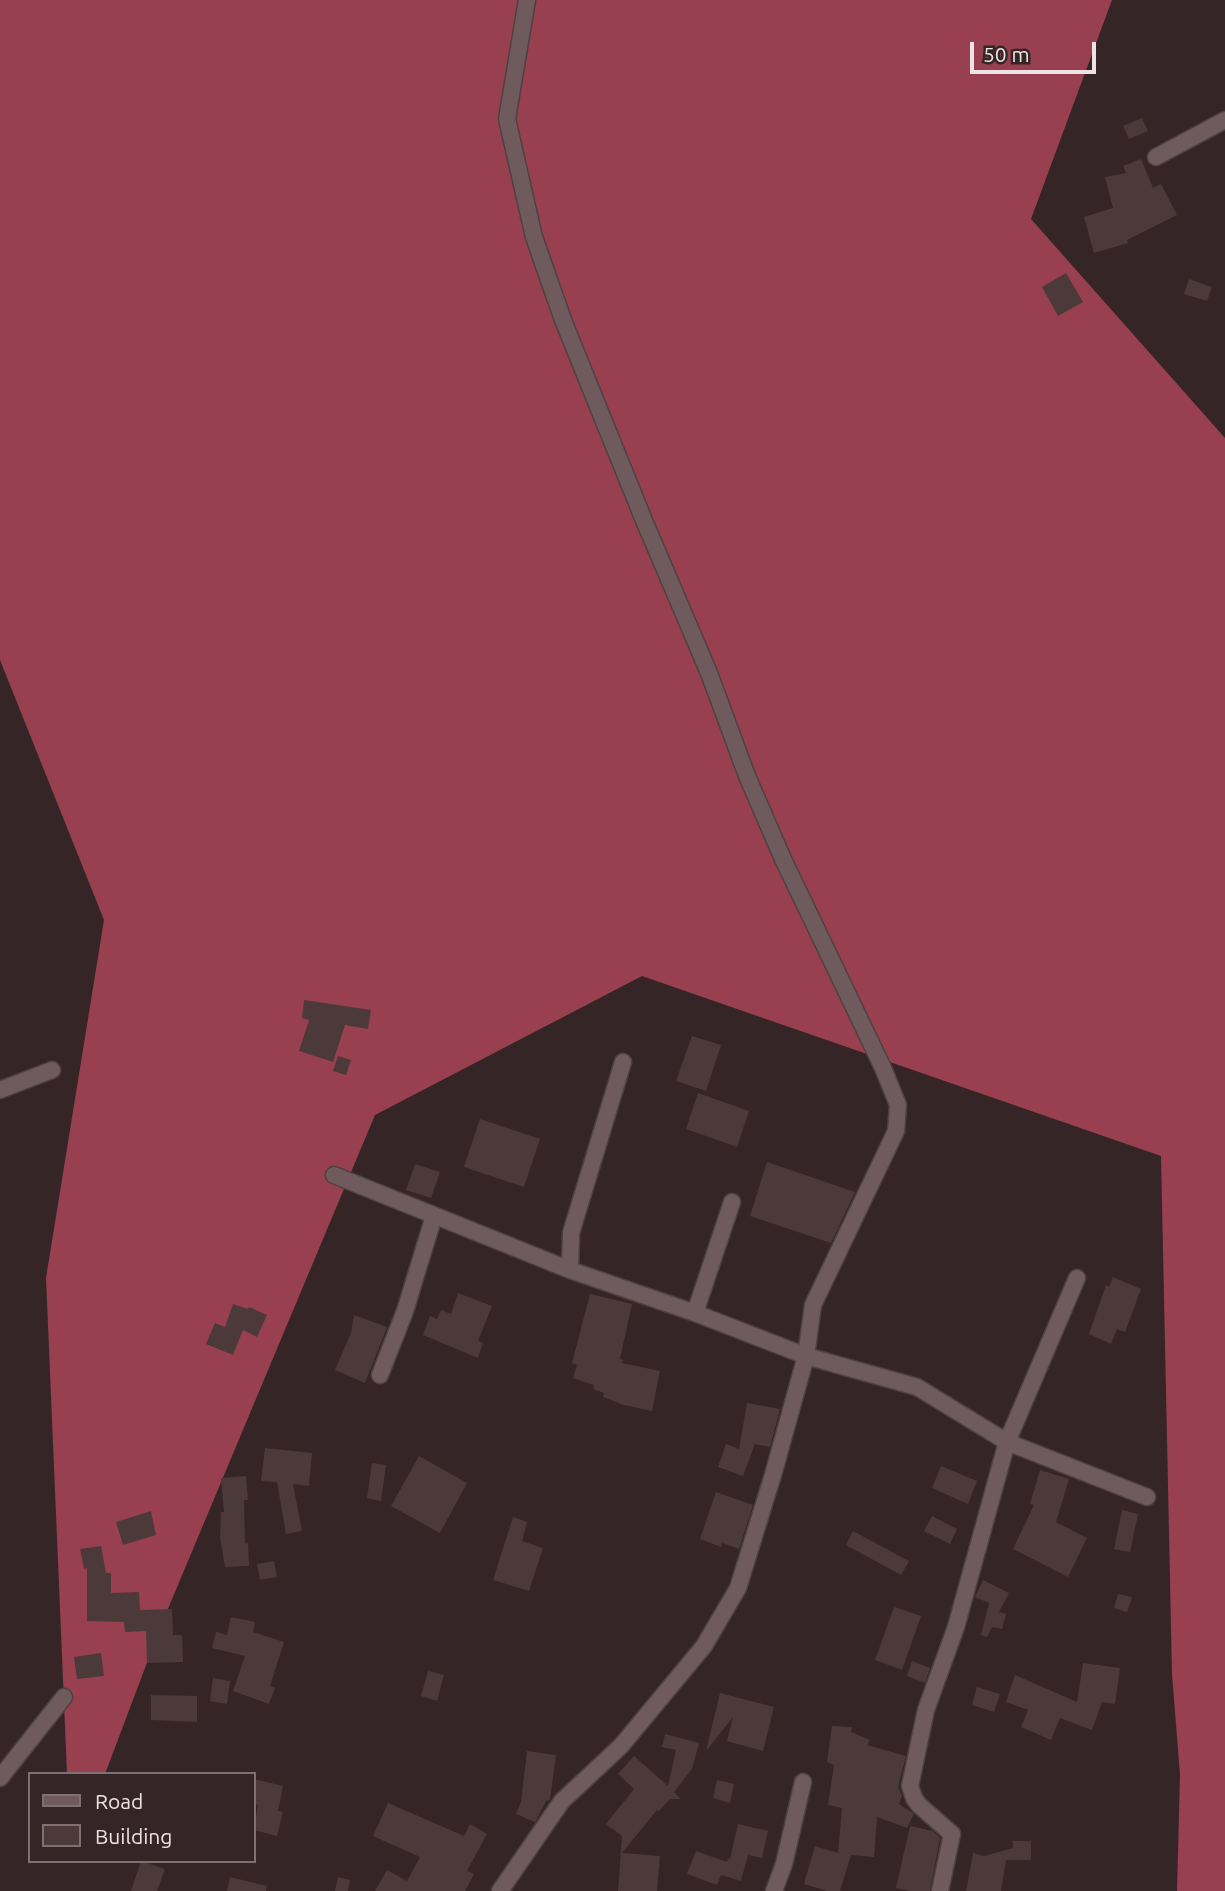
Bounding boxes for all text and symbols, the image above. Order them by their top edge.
scale bar [973,28,1099,72]
text: 50 m [983,42,1030,66]
legend [28,1772,256,1863]
text: Road [95,1789,143,1813]
text: Building [95,1824,172,1848]

